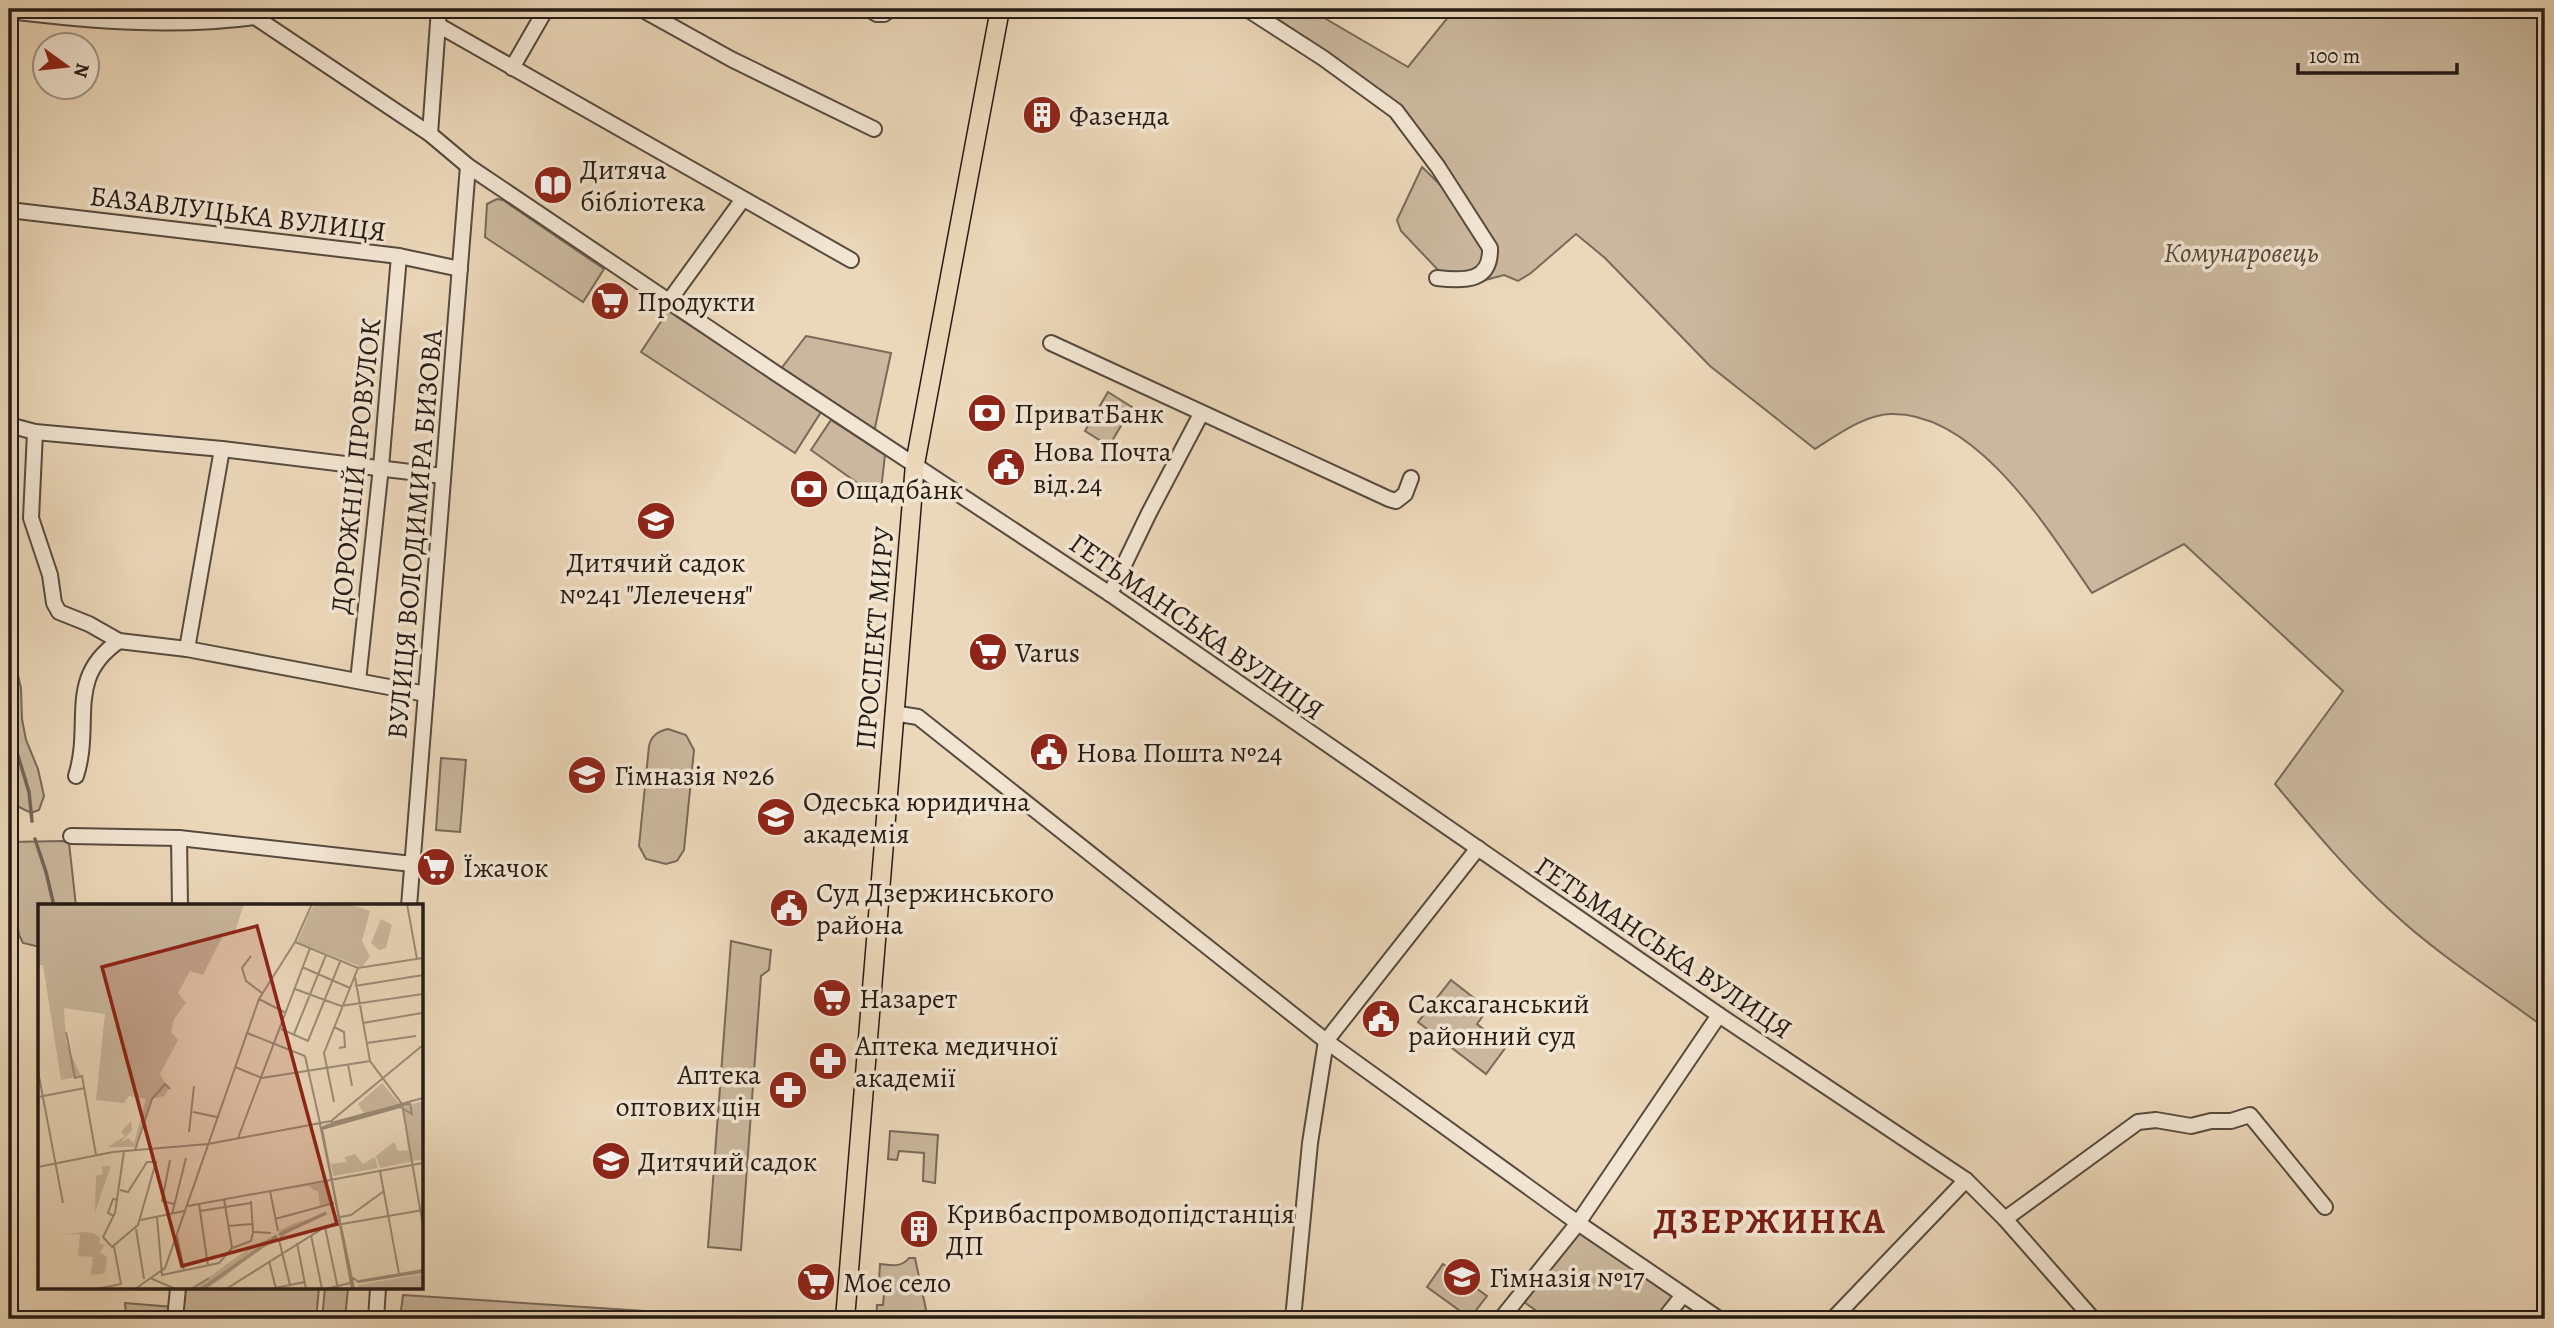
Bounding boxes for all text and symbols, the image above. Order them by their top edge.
north arrow [32,32,102,102]
scale bar [2298,32,2458,76]
text: 100 m [2309,42,2360,70]
text: N [67,60,96,80]
building icon: Фазенда [1021,94,1063,136]
place label: Фазенда [1069,97,1169,135]
place label: Дитяча бібліотека [580,151,705,221]
library icon: Дитяча бібліотека [532,164,574,206]
street label: БАЗАВЛУЦЬКА ВУЛИЦЯ [88,177,388,251]
park label: Комунаровець [2164,234,2319,272]
supermarket icon: Продукти [589,280,631,322]
place label: Продукти [637,283,756,321]
street label: ДОРОЖНІЙ ПРОВУЛОК [322,316,390,616]
street label: ВУЛИЦЯ ВОЛОДИМИРА БИЗОВА [378,327,452,741]
bank icon: ПриватБанк [966,392,1008,434]
place label: ПриватБанк [1014,395,1164,433]
place label: Нова Почта від.24 [1033,433,1172,503]
public building icon: Нова Почта від.24 [985,446,1027,488]
bank icon: Ощадбанк [788,468,830,510]
place label: Ощадбанк [836,471,964,509]
school or university icon: Дитячий садок №241 "Лелеченя" [635,500,677,542]
street label: ГЕТЬМАНСЬКА ВУЛИЦЯ [1062,524,1331,729]
street label: ПРОСПЕКТ МИРУ [846,525,904,751]
place label: Дитячий садок №241 "Лелеченя" [559,544,753,614]
supermarket icon: Varus [967,631,1009,673]
place label: Varus [1014,634,1080,672]
public building icon: Нова Пошта №24 [1028,731,1070,773]
place label: Нова Пошта №24 [1076,734,1282,772]
school or university icon: Гімназія №26 [566,754,608,796]
place label: Гімназія №26 [614,757,774,795]
place label: Одеська юридична академія [803,783,1030,853]
school or university icon: Одеська юридична академія [755,796,797,838]
supermarket icon: Їжачок [415,846,457,888]
street label: ГЕТЬМАНСЬКА ВУЛИЦЯ [1527,847,1800,1048]
place label: Їжачок [463,849,549,887]
place label: Суд Дзержинського района [816,874,1054,944]
public building icon: Суд Дзержинського района [768,887,810,929]
inset map [38,904,424,1290]
supermarket icon: Назарет [811,977,853,1019]
place label: Назарет [859,980,957,1018]
place label: Саксаганський районний суд [1408,985,1590,1055]
public building icon: Саксаганський районний суд [1360,998,1402,1040]
place label: Аптека медичної академії [854,1027,1058,1097]
pharmacy icon: Аптека медичної академії [807,1040,849,1082]
place label: Аптека оптових цін [616,1056,761,1126]
pharmacy icon: Аптека оптових цін [767,1069,809,1111]
school or university icon: Дитячий садок [590,1140,632,1182]
place label: Дитячий садок [638,1143,817,1181]
place label: Кривбаспромводопідстанція ДП [946,1195,1295,1265]
district label: ДЗЕРЖИНКА [1653,1197,1887,1245]
building icon: Кривбаспромводопідстанція ДП [898,1208,940,1250]
school or university icon: Гімназія №17 [1441,1256,1483,1298]
place label: Гімназія №17 [1489,1259,1645,1297]
supermarket icon: Моє село [795,1261,837,1303]
place label: Моє село [843,1264,951,1302]

